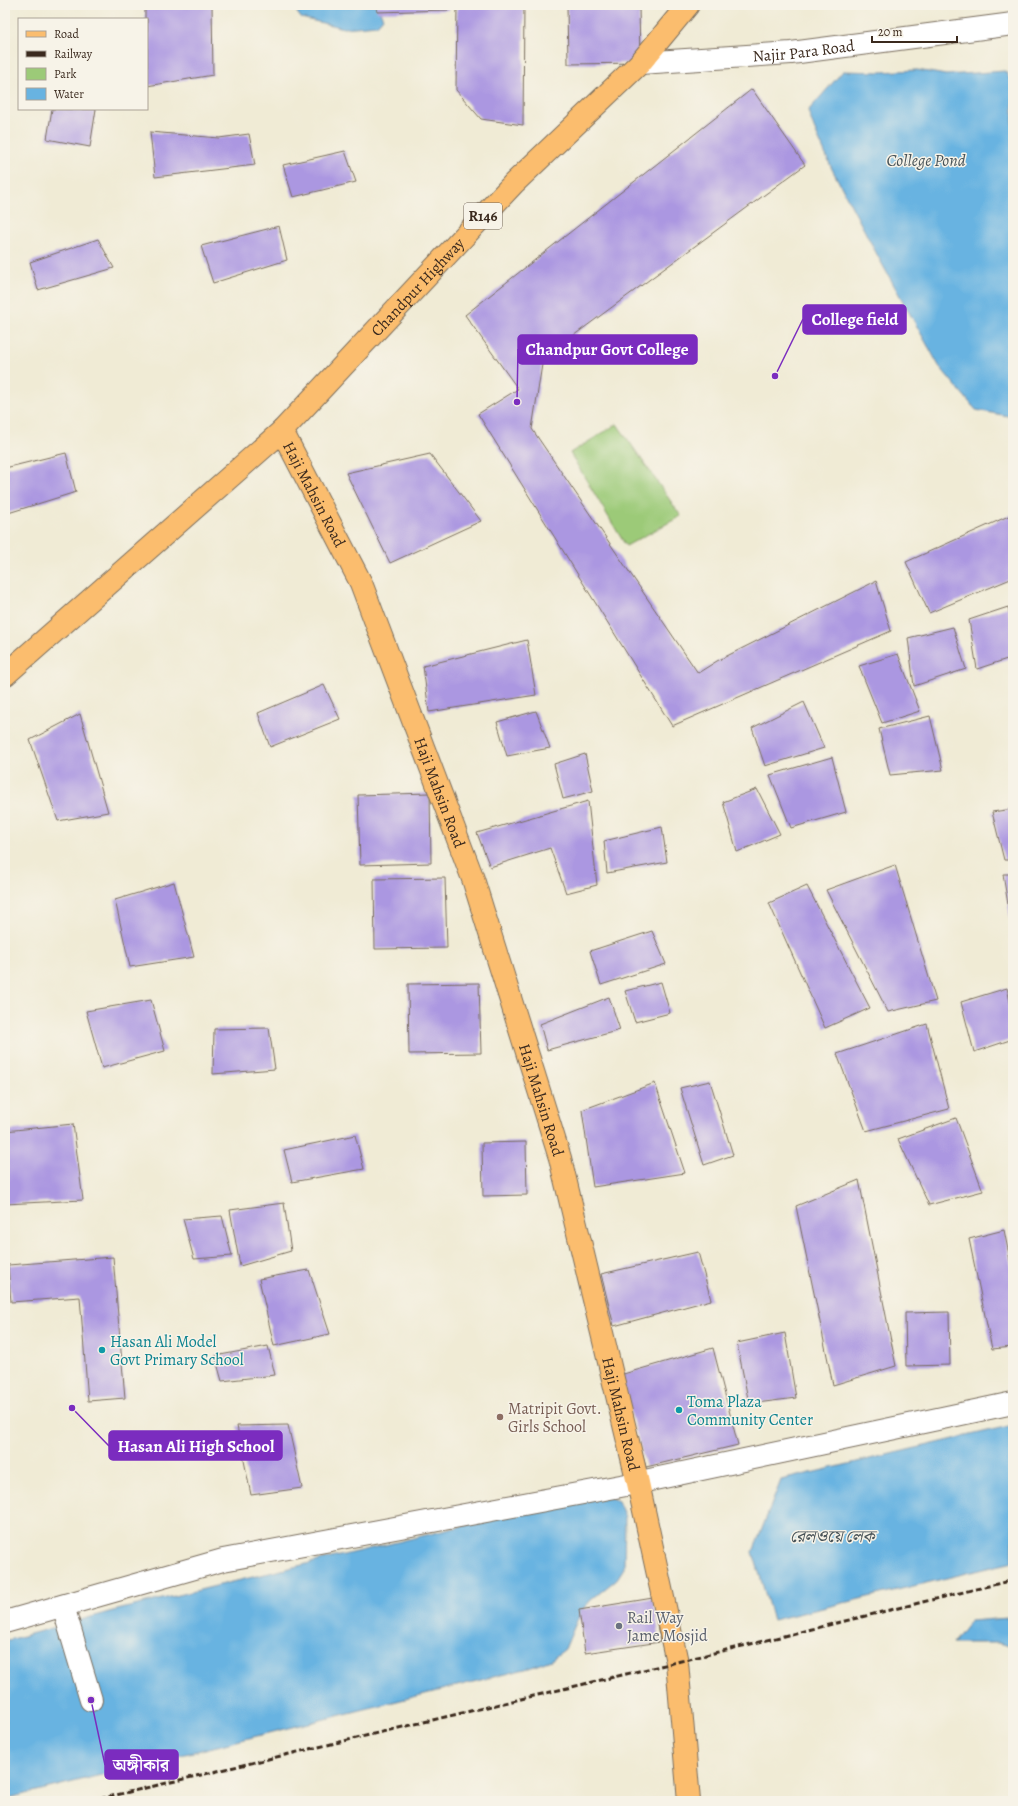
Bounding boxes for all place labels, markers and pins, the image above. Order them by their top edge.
callout: College field [803,305,906,334]
callout: Chandpur Govt College [518,335,697,364]
place label: Hasan Ali Model Govt Primary School [110,1331,244,1371]
marker: Hasan Ali Model Govt Primary School [97,1345,107,1355]
place label: Toma Plaza Community Center [687,1391,813,1431]
place label: Matripit Govt. Girls School [508,1398,602,1438]
marker: Toma Plaza Community Center [674,1405,684,1415]
marker: Matripit Govt. Girls School [495,1412,505,1422]
callout: Hasan Ali High School [109,1431,282,1460]
place label: Rail Way Jame Mosjid [627,1607,708,1647]
marker: Rail Way Jame Mosjid [614,1621,624,1631]
callout: অঙ্গীকার [105,1750,178,1779]

